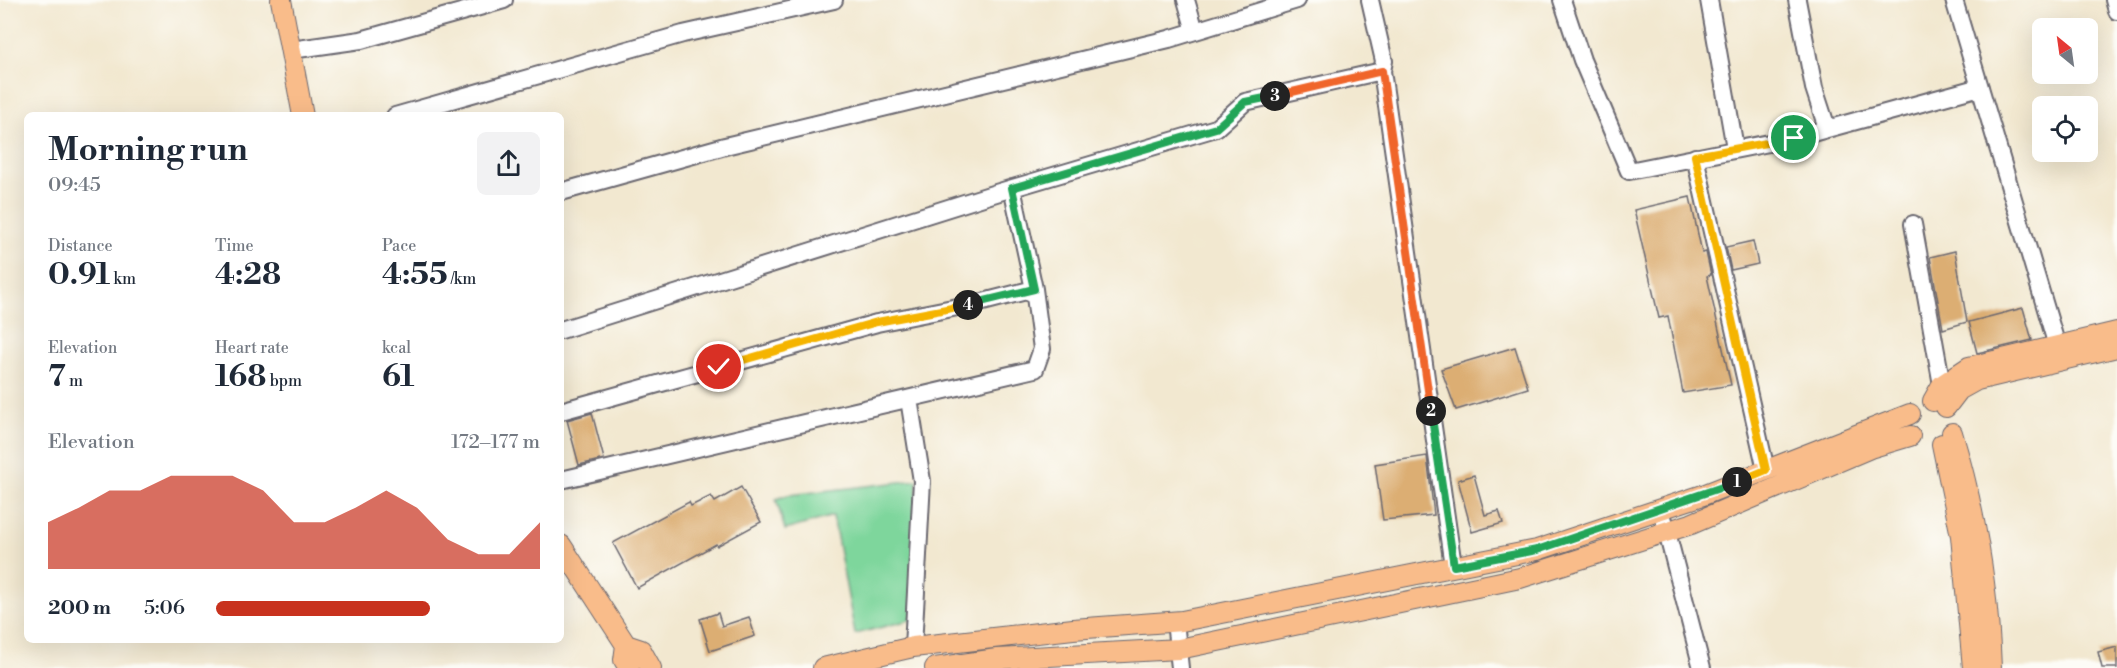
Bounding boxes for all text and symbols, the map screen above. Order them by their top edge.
north arrow [2032,18,2098,84]
map controls [2032,18,2098,162]
pin: 3 [1260,81,1290,111]
text: 3 [1270,86,1280,106]
button: locate [2032,96,2098,162]
pin [1768,112,1819,163]
icon: arrive [1777,121,1810,154]
text: Morning run [48,130,248,171]
button: share [477,132,540,195]
text: 09:45 [48,173,101,198]
text: Distance [48,236,113,256]
text: Time [215,236,254,256]
text: Pace [382,236,416,256]
text: 0.91 [48,256,110,294]
text: 4:28 [215,256,281,294]
text: 4:55 [382,256,448,294]
text: km [110,269,136,289]
text: /km [448,269,476,289]
pin: 4 [953,290,983,320]
text: 4 [963,295,973,315]
text: Elevation [48,338,117,358]
text: Heart rate [215,338,289,358]
text: kcal [382,338,411,358]
pin [693,341,744,392]
icon: check [702,350,735,383]
text: 7 [48,358,66,396]
text: 168 [215,358,266,396]
text: 61 [382,358,414,396]
text: m [66,371,83,391]
text: bpm [266,371,302,391]
pin: 2 [1416,396,1446,426]
text: 2 [1426,401,1436,421]
text: Elevation [48,430,135,455]
text: 172–177 m [451,430,540,455]
pin: 1 [1722,467,1752,497]
text: 1 [1733,472,1741,492]
text: 200 m [48,596,111,621]
text: 5:06 [144,596,185,621]

